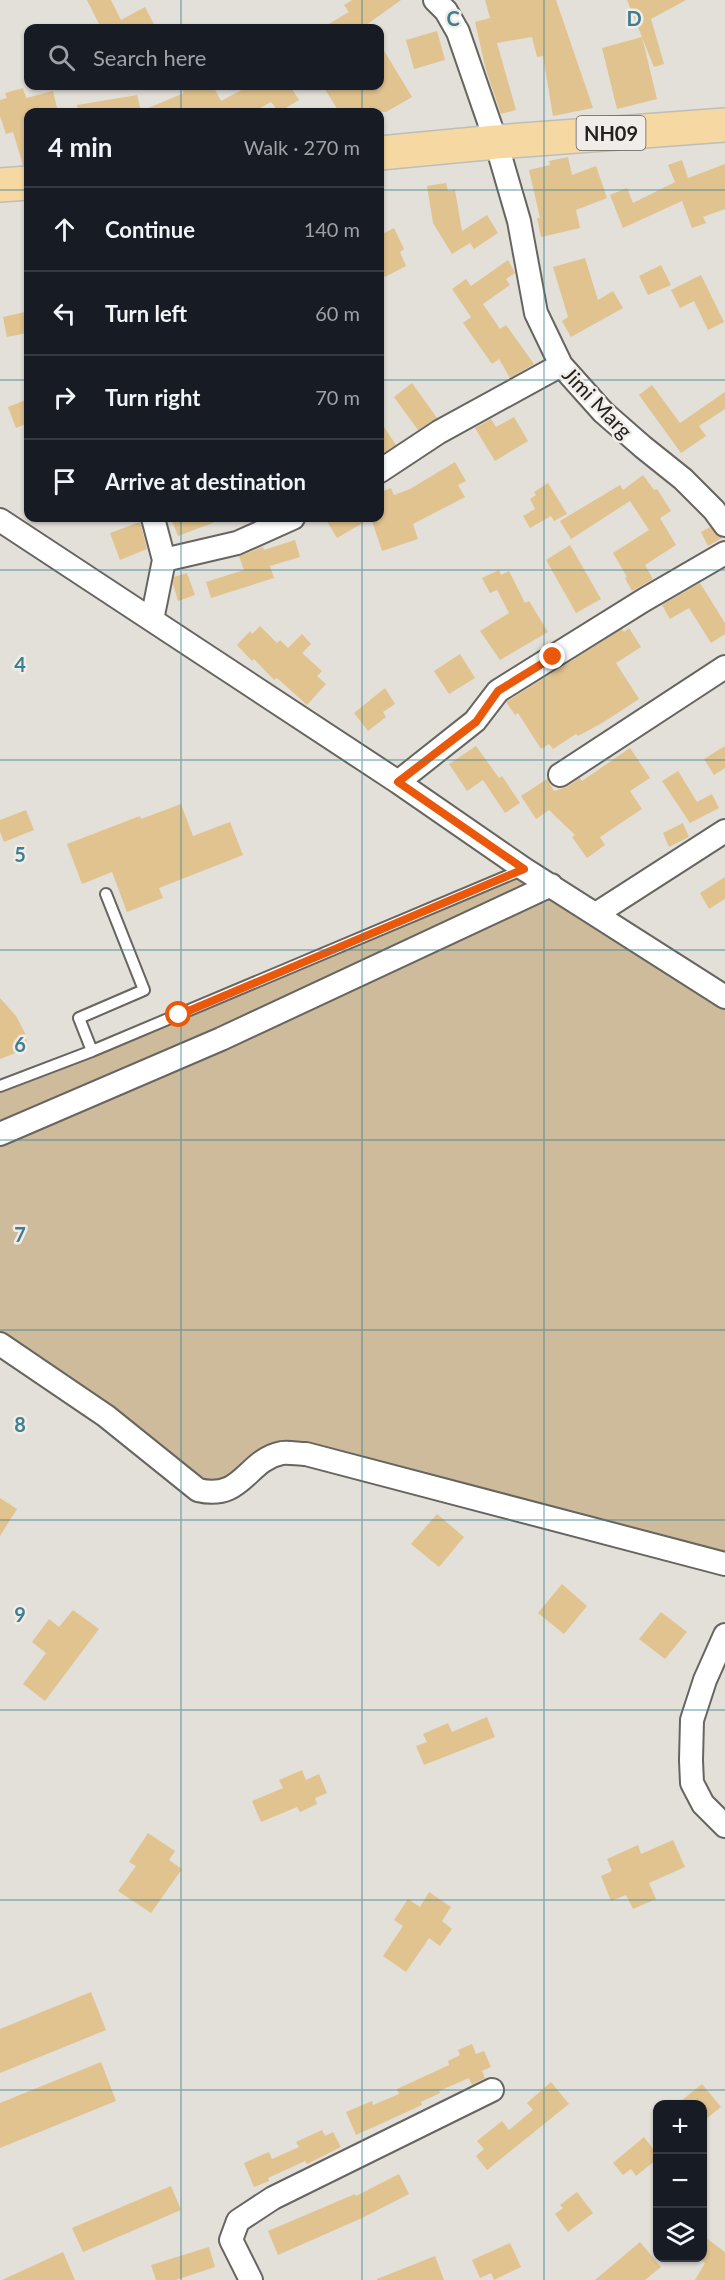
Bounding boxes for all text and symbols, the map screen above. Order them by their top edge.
text: C [446,6,460,30]
text: D [626,6,642,30]
search box [24,24,384,90]
icon: search [45,41,78,74]
text: Search here [93,44,206,71]
road number: NH09 [576,116,646,150]
text: 4 min [48,131,112,163]
text: Walk · 270 m [244,135,360,159]
icon: ahead [48,213,81,246]
text: Continue [105,216,195,243]
text: 140 m [304,217,360,241]
icon: left [48,297,81,330]
text: Turn left [105,300,187,327]
text: 60 m [315,301,360,325]
street label: Jimi Marg [558,361,638,443]
icon: right [48,381,81,414]
text: Turn right [105,384,200,411]
text: 70 m [315,385,360,409]
icon: arrive [48,465,81,498]
text: Arrive at destination [105,468,306,495]
route end [539,643,565,669]
text: 4 [14,652,26,676]
text: 5 [14,842,26,866]
route start [165,1001,191,1027]
text: 6 [14,1032,26,1056]
text: 7 [14,1222,26,1246]
text: 8 [14,1412,26,1436]
text: 9 [14,1602,26,1626]
map controls [653,2100,707,2262]
button: + [653,2100,707,2154]
button: − [653,2154,707,2208]
button: layers [653,2208,707,2262]

